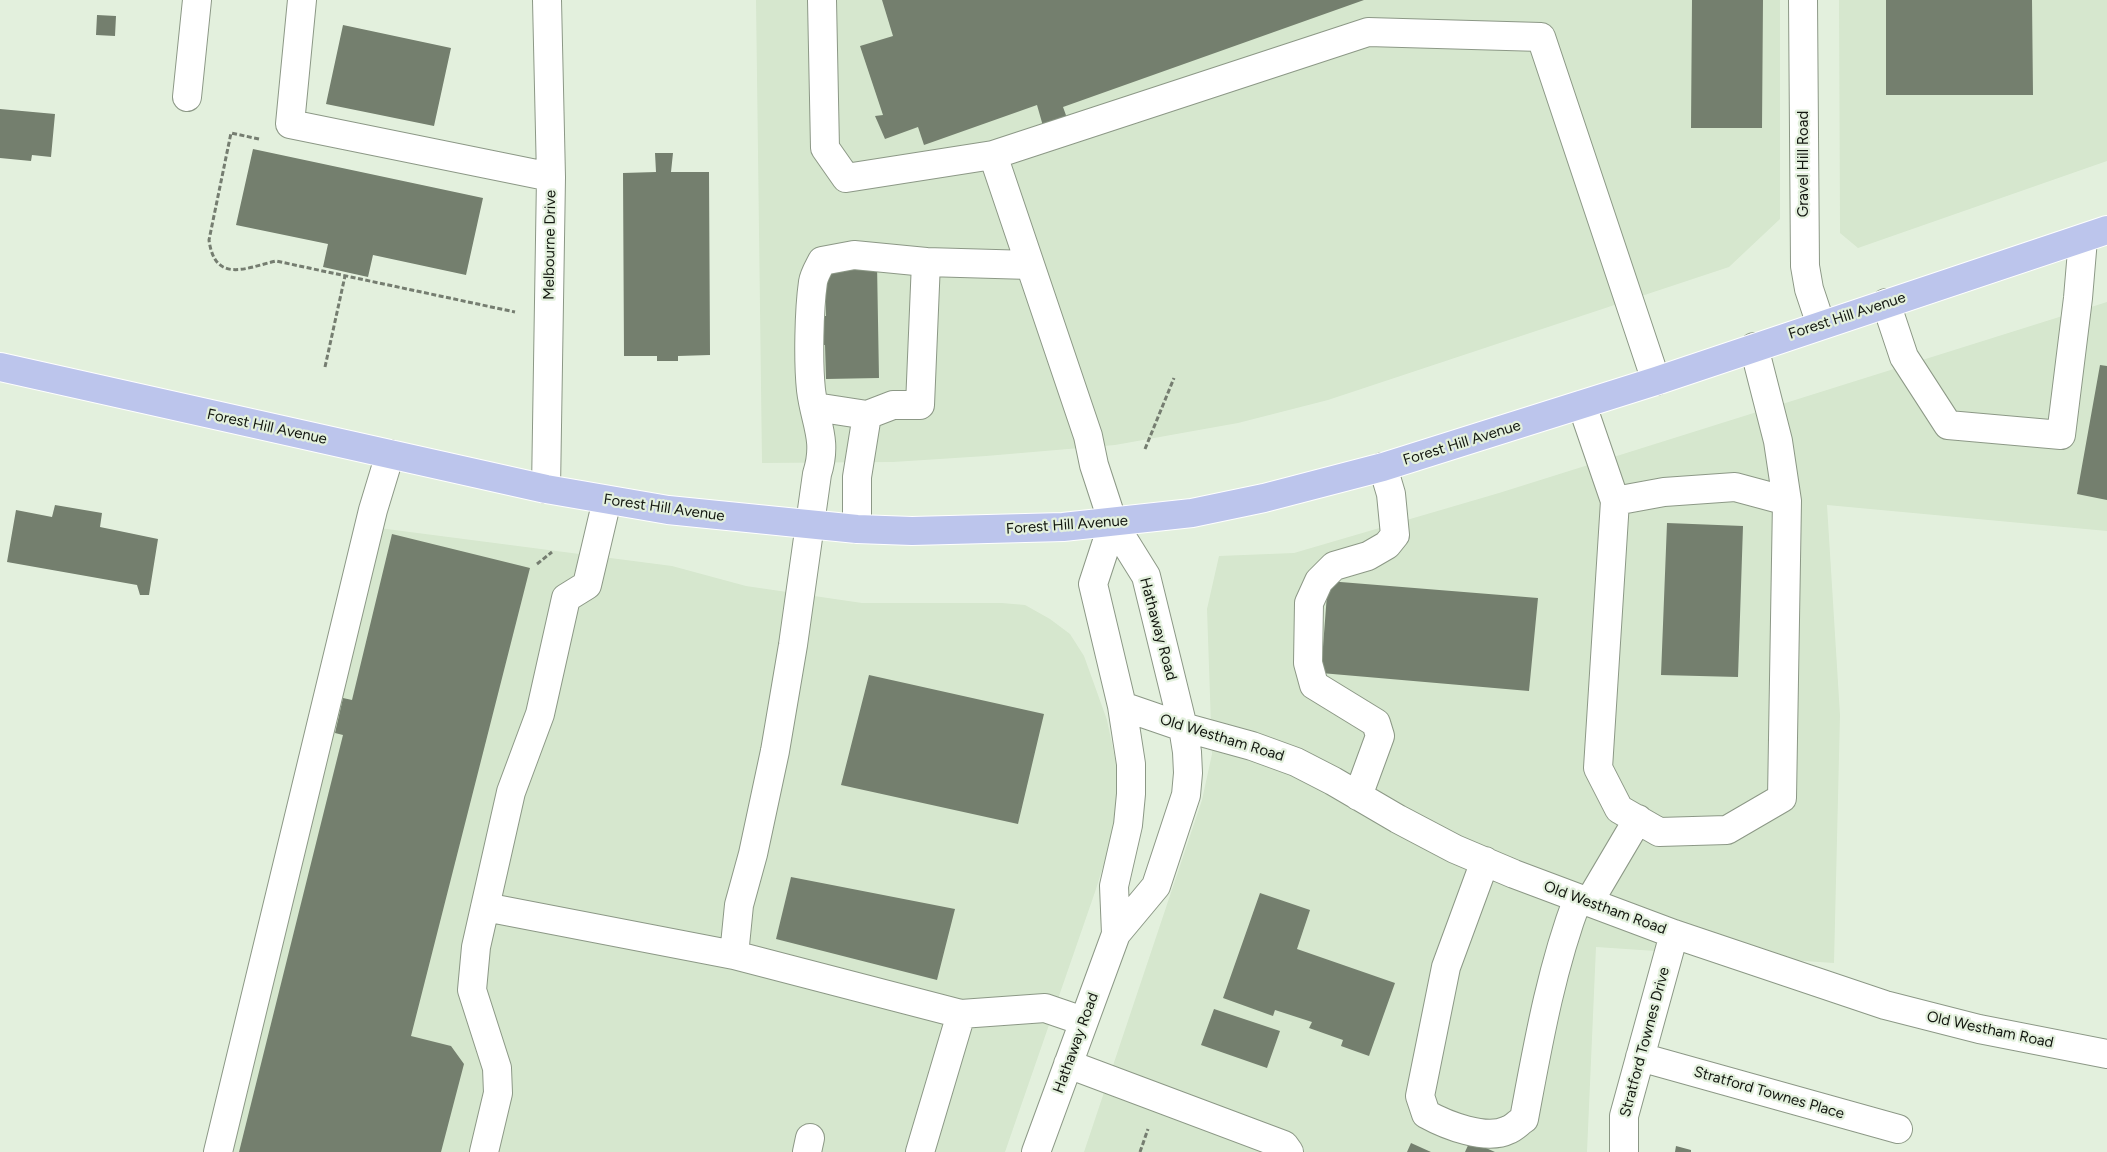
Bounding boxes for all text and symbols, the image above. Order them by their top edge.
street label: Gravel Hill Road [1795,111,1813,217]
street label: Melbourne Drive [540,190,560,300]
street label: Forest Hill Avenue [1786,289,1908,343]
street label: Forest Hill Avenue [205,405,329,449]
street label: Forest Hill Avenue [1401,417,1523,469]
street label: Forest Hill Avenue [602,491,726,525]
street label: Forest Hill Avenue [1005,512,1129,538]
street label: Hathaway Road [1136,576,1180,682]
street label: Old Westham Road [1158,711,1286,765]
street label: Old Westham Road [1541,877,1669,939]
street label: Stratford Townes Drive [1616,965,1674,1119]
street label: Hathaway Road [1049,990,1103,1096]
street label: Old Westham Road [1925,1008,2055,1052]
street label: Stratford Townes Place [1692,1063,1846,1123]

